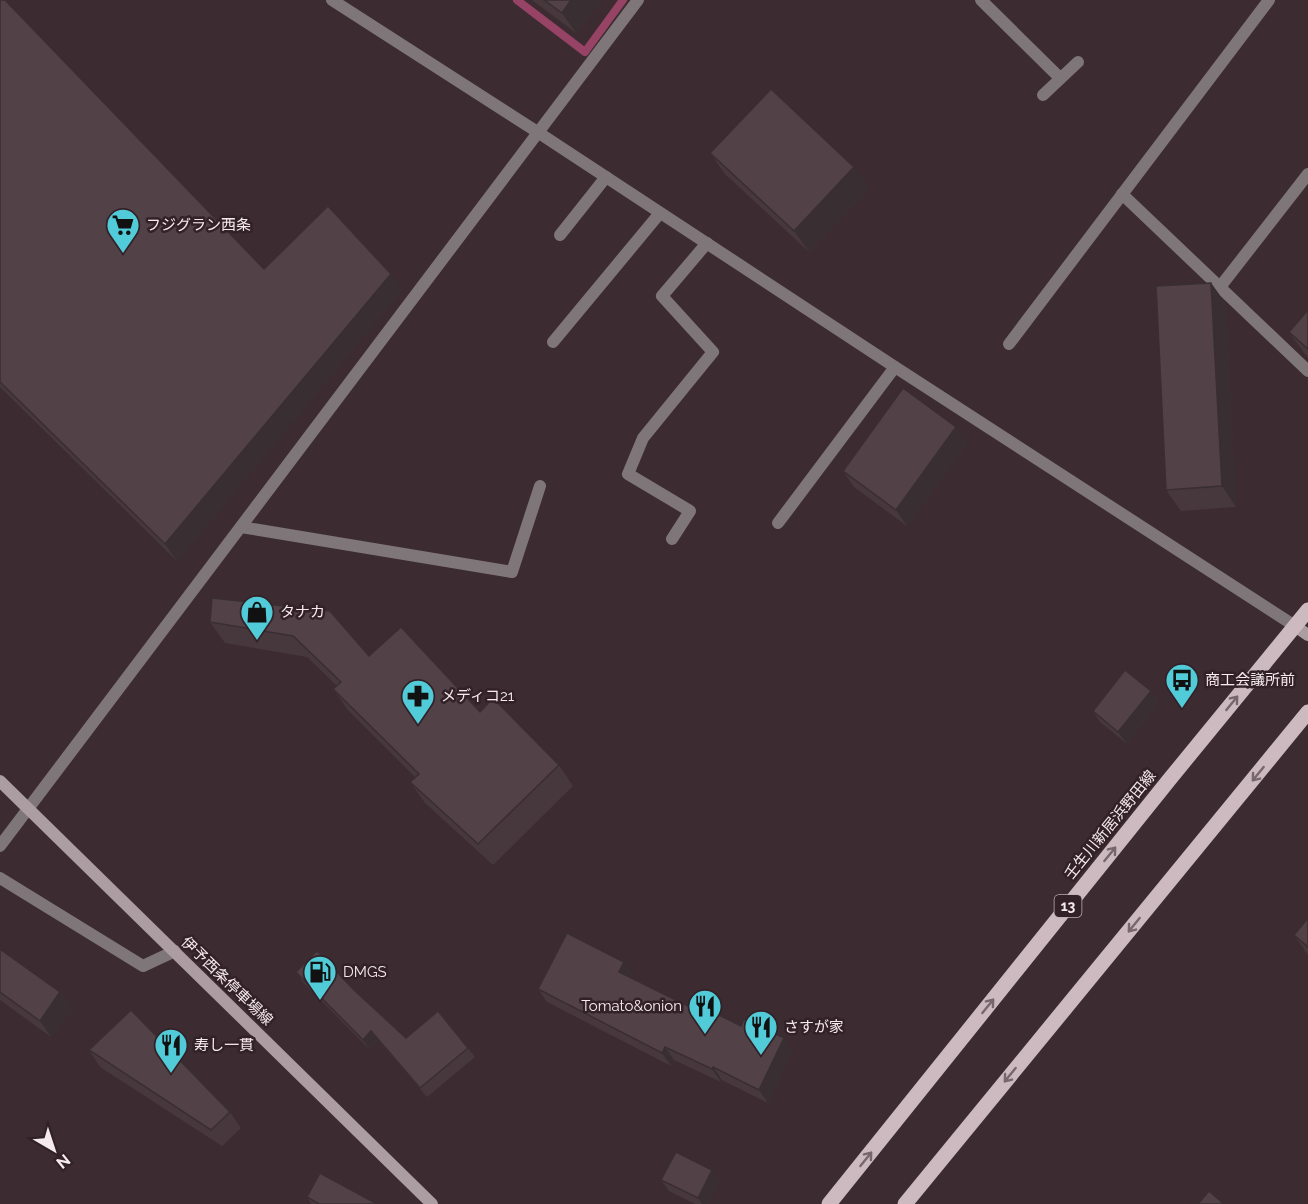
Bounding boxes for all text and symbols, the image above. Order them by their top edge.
supermarket icon: フジグラン西条 [105,207,141,254]
place label: フジグラン西条 [146,216,251,234]
shop icon: タナカ [239,594,275,641]
place label: タナカ [280,603,325,621]
bus stop icon: 商工会議所前 [1164,662,1200,709]
place label: 商工会議所前 [1205,671,1295,689]
pharmacy icon: メディコ21 [400,678,436,725]
place label: メディコ21 [441,687,515,705]
one-way arrow [1226,695,1239,711]
one-way arrow [1251,766,1264,782]
street label: 壬生川新居浜野田線 [1061,767,1159,883]
one-way arrow [1103,846,1116,862]
road number: 13 [1054,895,1082,917]
one-way arrow [1127,917,1141,932]
street label: 伊予西条停車場線 [178,933,276,1029]
fuel station icon: DMGS [302,954,338,1001]
place label: DMGS [343,963,387,981]
restaurant icon: Tomato&onion [687,988,723,1035]
place label: Tomato&onion [581,997,682,1015]
one-way arrow [981,999,994,1015]
restaurant icon: さすが家 [743,1009,779,1056]
place label: さすが家 [784,1018,844,1036]
restaurant icon: 寿し一貫 [153,1027,189,1074]
place label: 寿し一貫 [194,1036,254,1054]
one-way arrow [1004,1067,1017,1083]
north arrow [24,1120,84,1180]
text: N [52,1150,74,1172]
one-way arrow [859,1151,872,1167]

